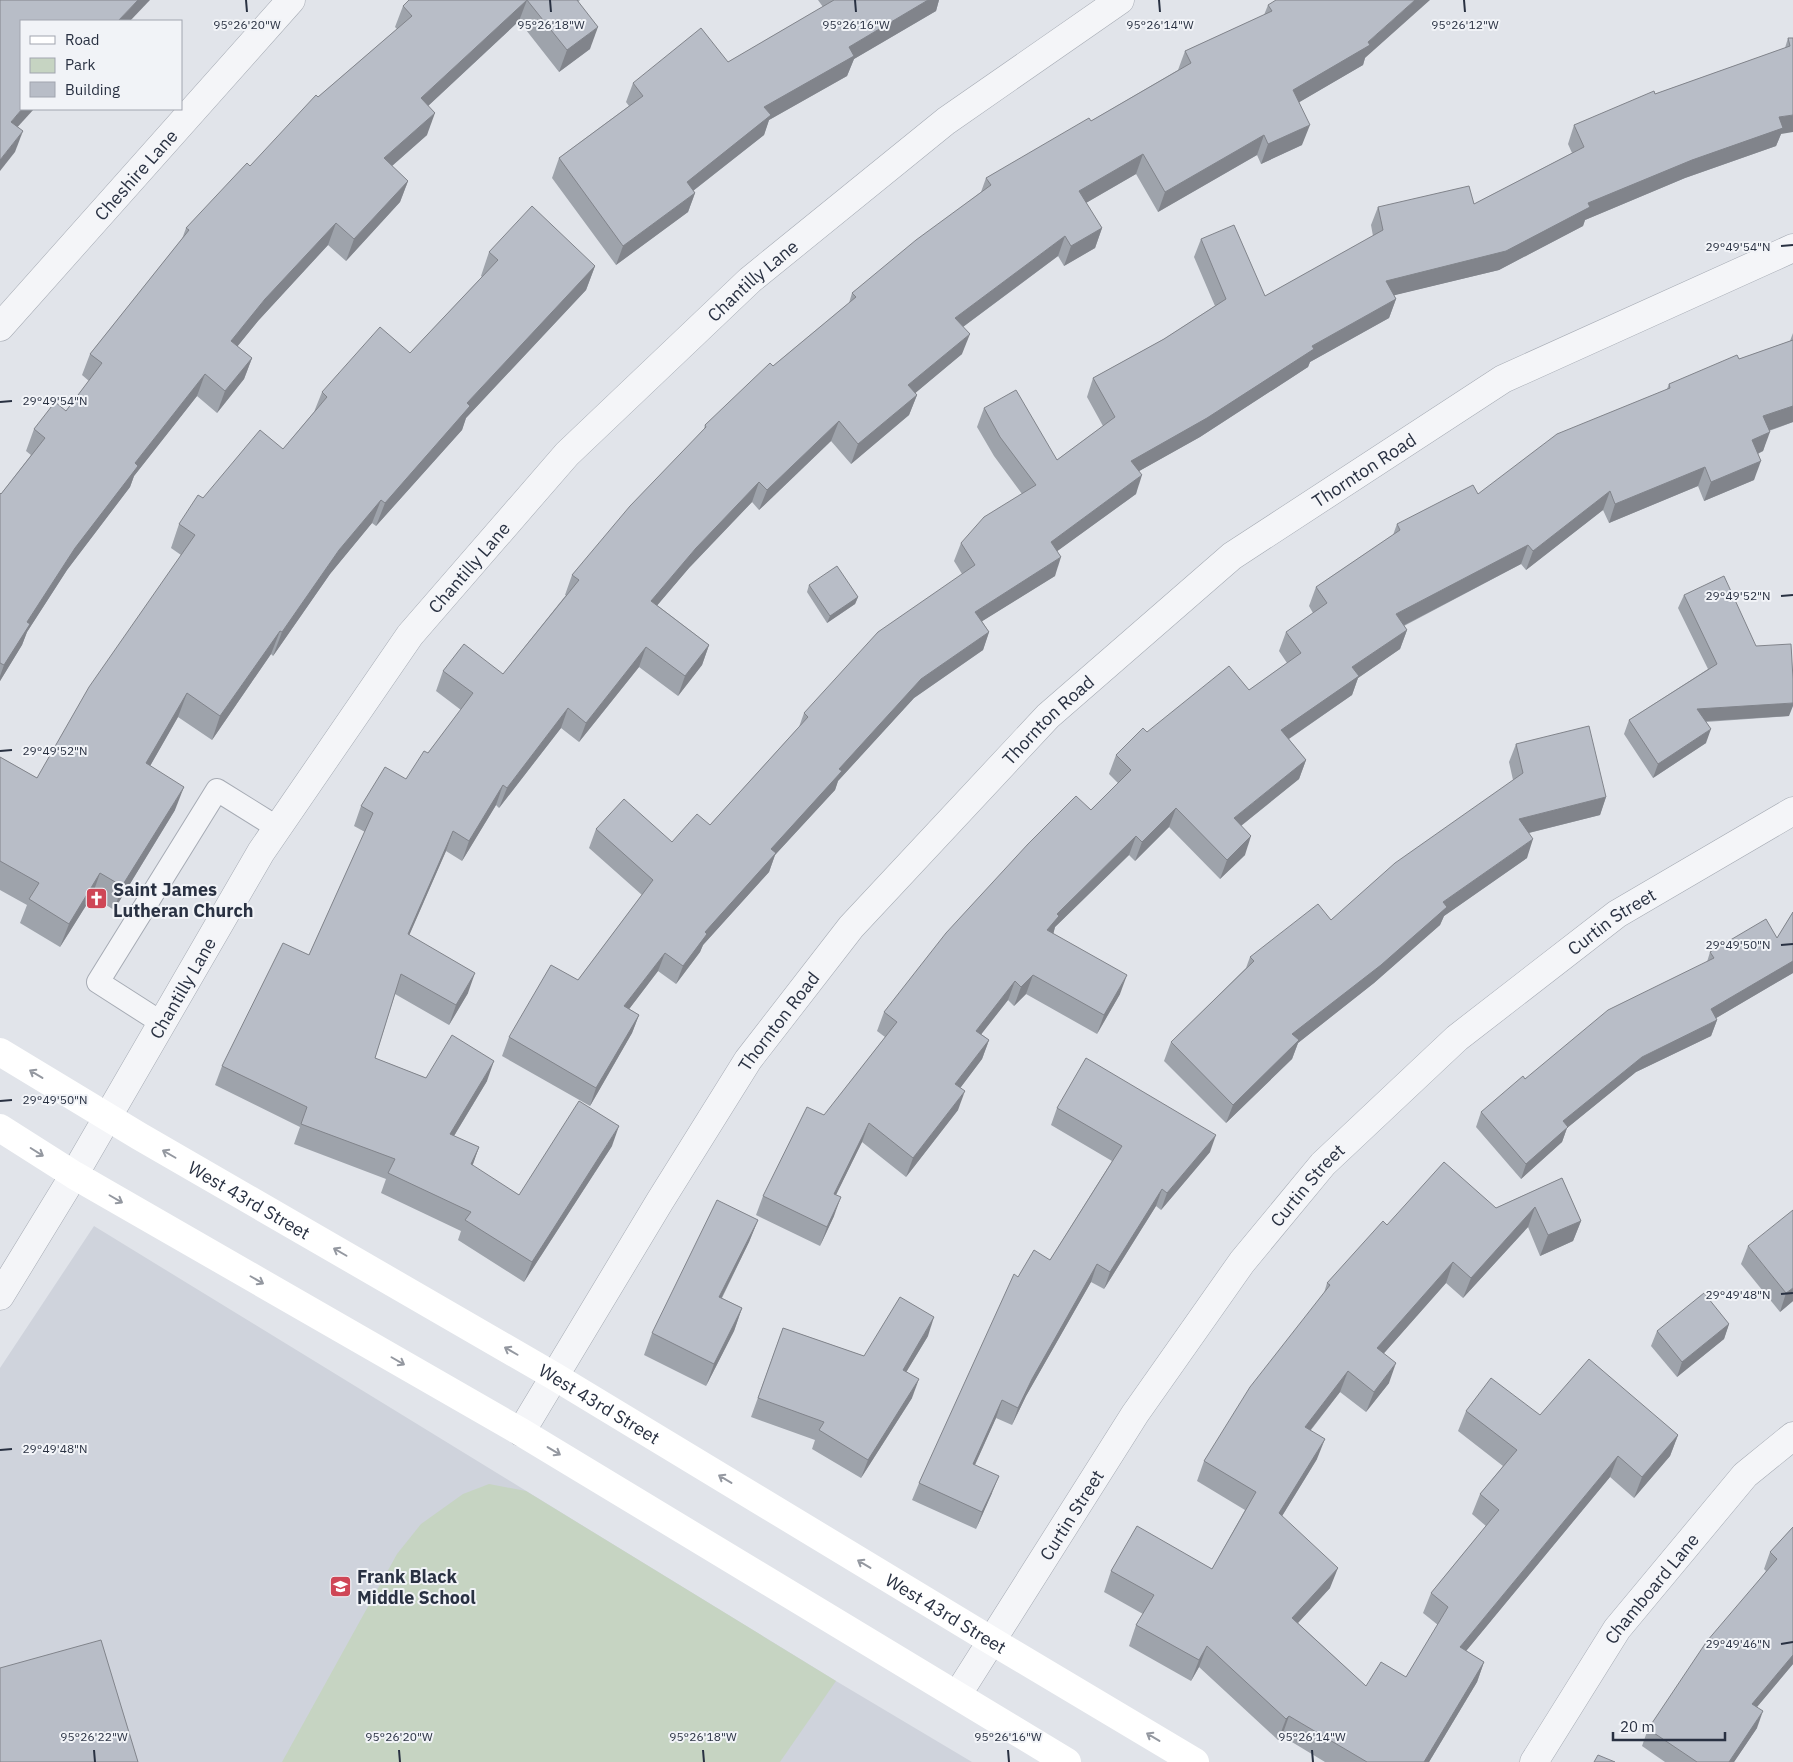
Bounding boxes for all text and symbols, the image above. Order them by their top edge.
text: 95°26'20"W [213,17,281,32]
text: 95°26'18"W [517,17,585,32]
text: 95°26'16"W [822,17,890,32]
text: 95°26'14"W [1126,17,1194,32]
text: 95°26'12"W [1431,17,1499,32]
legend [20,20,182,110]
text: Road [65,30,100,49]
text: Park [65,55,95,74]
text: Building [65,80,120,99]
street label: Cheshire Lane [89,124,182,225]
street label: Chantilly Lane [702,234,803,326]
text: 29°49'54"N [1705,239,1771,254]
text: 29°49'54"N [22,393,88,408]
street label: Thornton Road [1307,428,1420,512]
street label: Chantilly Lane [423,517,515,618]
text: 29°49'52"N [1705,588,1771,603]
street label: Thornton Road [997,670,1099,770]
text: 29°49'52"N [22,743,88,758]
place label: Saint James Lutheran Church [113,878,254,922]
street label: Curtin Street [1562,882,1660,960]
church icon: Saint James Lutheran Church [85,887,109,911]
street label: Chantilly Lane [144,933,221,1043]
text: 29°49'50"N [1705,937,1771,952]
street label: Thornton Road [733,967,824,1075]
one-way arrow [29,1068,43,1078]
text: 29°49'50"N [22,1092,88,1107]
street label: Curtin Street [1265,1138,1349,1231]
one-way arrow [30,1147,44,1157]
one-way arrow [162,1148,177,1158]
street label: West 43rd Street [184,1156,315,1244]
one-way arrow [109,1195,123,1205]
one-way arrow [333,1247,348,1257]
one-way arrow [250,1276,264,1286]
text: 29°49'48"N [1705,1287,1771,1302]
one-way arrow [504,1345,518,1355]
one-way arrow [391,1357,405,1367]
street label: West 43rd Street [535,1358,664,1449]
text: 29°49'48"N [22,1441,88,1456]
one-way arrow [547,1447,561,1457]
street label: Curtin Street [1034,1465,1108,1564]
one-way arrow [718,1474,732,1484]
street label: Chamboard Lane [1599,1528,1704,1648]
one-way arrow [857,1558,871,1568]
place label: Frank Black Middle School [357,1565,476,1609]
street label: West 43rd Street [881,1568,1011,1658]
school or university icon: Frank Black Middle School [329,1574,353,1598]
text: 29°49'46"N [1705,1636,1771,1651]
scale bar [1613,1710,1726,1742]
text: 20 m [1620,1717,1655,1736]
text: 95°26'22"W [60,1729,128,1744]
text: 95°26'20"W [365,1729,433,1744]
text: 95°26'18"W [669,1729,737,1744]
text: 95°26'16"W [974,1729,1042,1744]
text: 95°26'14"W [1278,1729,1346,1744]
one-way arrow [1147,1732,1161,1742]

